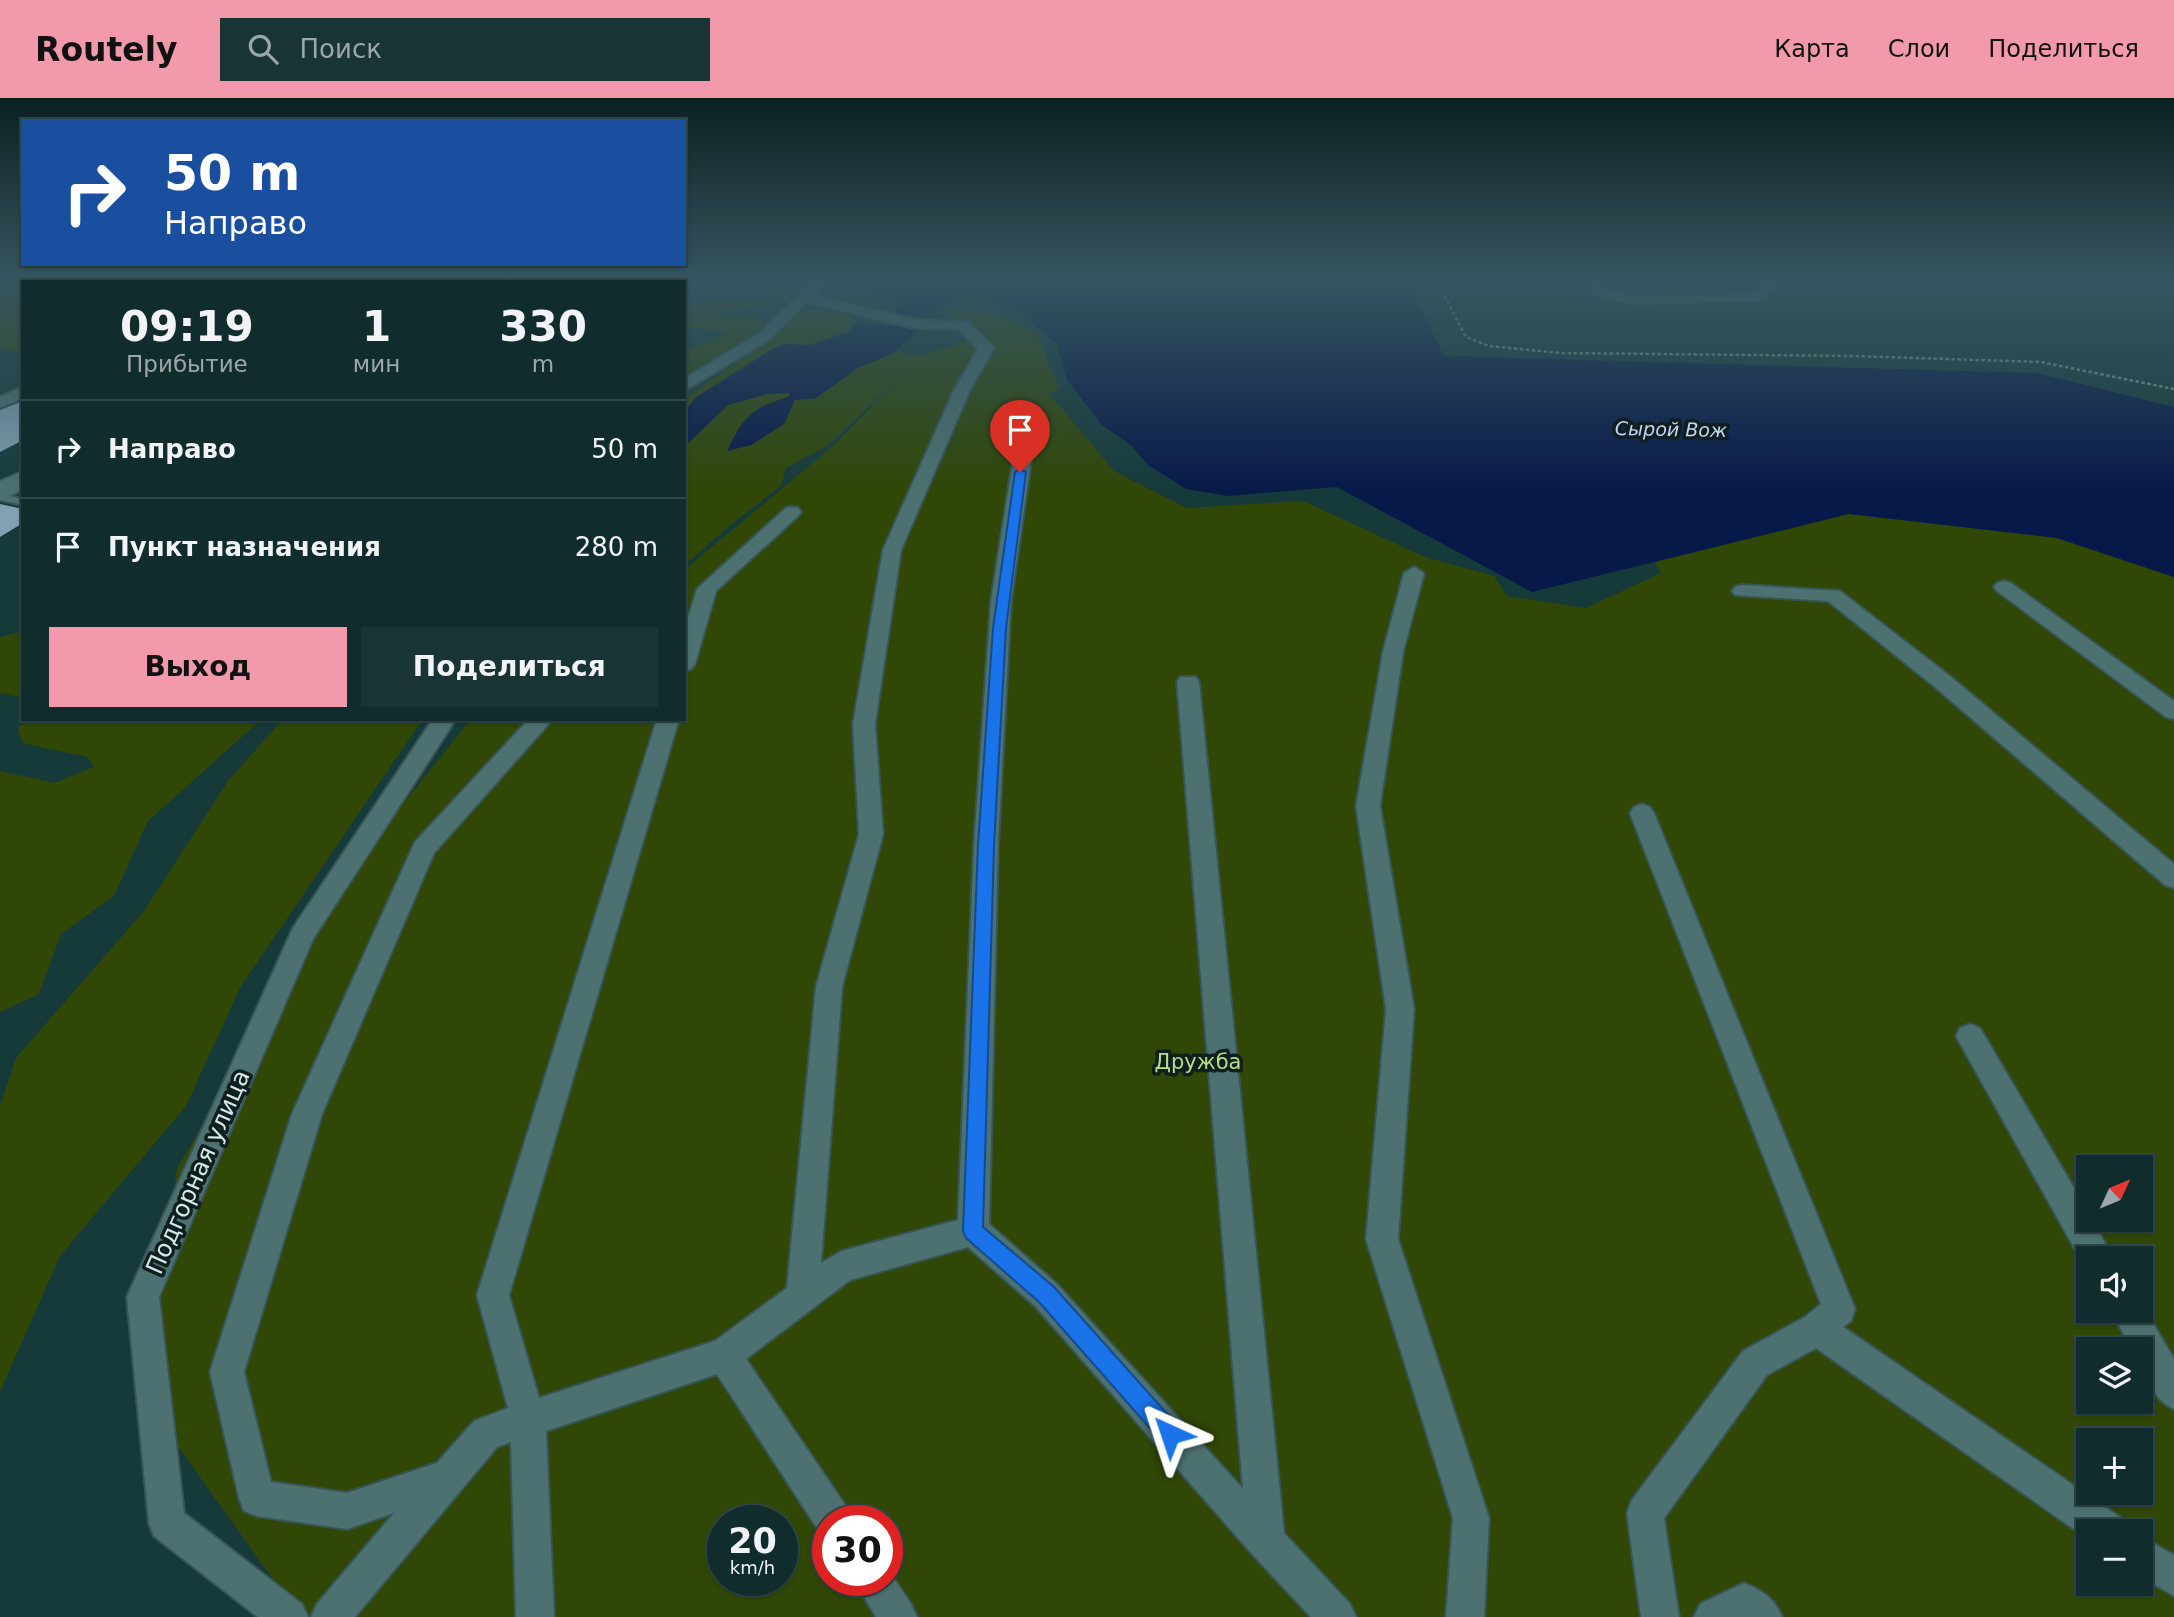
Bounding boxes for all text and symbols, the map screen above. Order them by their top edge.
search box [220,18,710,81]
text: Routely [35,30,178,69]
icon: search [244,30,282,68]
text: Поиск [300,34,382,64]
text: Карта [1774,35,1850,63]
text: Слои [1888,35,1950,63]
text: Поделиться [1988,35,2139,63]
text: 50 m [164,145,300,202]
icon: right [49,147,140,238]
text: Направо [164,204,307,242]
text: 09:19 [120,302,254,351]
text: 1 [362,302,391,351]
text: 330 [499,302,587,351]
text: Прибытие [126,351,248,377]
text: мин [353,351,400,377]
text: m [532,351,554,377]
pin [990,400,1050,472]
icon: arrive [1001,411,1039,449]
water label: Сырой Вож [1615,417,1727,441]
icon: right [49,430,87,468]
text: Направо [108,434,236,464]
text: 50 m [591,434,658,464]
icon: arrive [49,528,87,566]
text: Пункт назначения [108,532,381,562]
text: 280 m [575,532,658,562]
button: Выход [49,627,347,707]
button: Поделиться [361,627,658,707]
park label: Дружба [1155,1050,1241,1074]
street label: Подгорная улица [140,1066,256,1278]
north arrow [2076,1155,2152,1232]
map controls [2076,1155,2153,1596]
button: sound [2076,1246,2153,1323]
button: layers [2076,1337,2153,1414]
position arrow [1133,1397,1207,1471]
button: + [2076,1428,2153,1505]
speed limit sign: 30 [812,1505,903,1596]
button: − [2076,1519,2153,1596]
text: 20 [728,1521,777,1561]
text: km/h [730,1557,775,1578]

